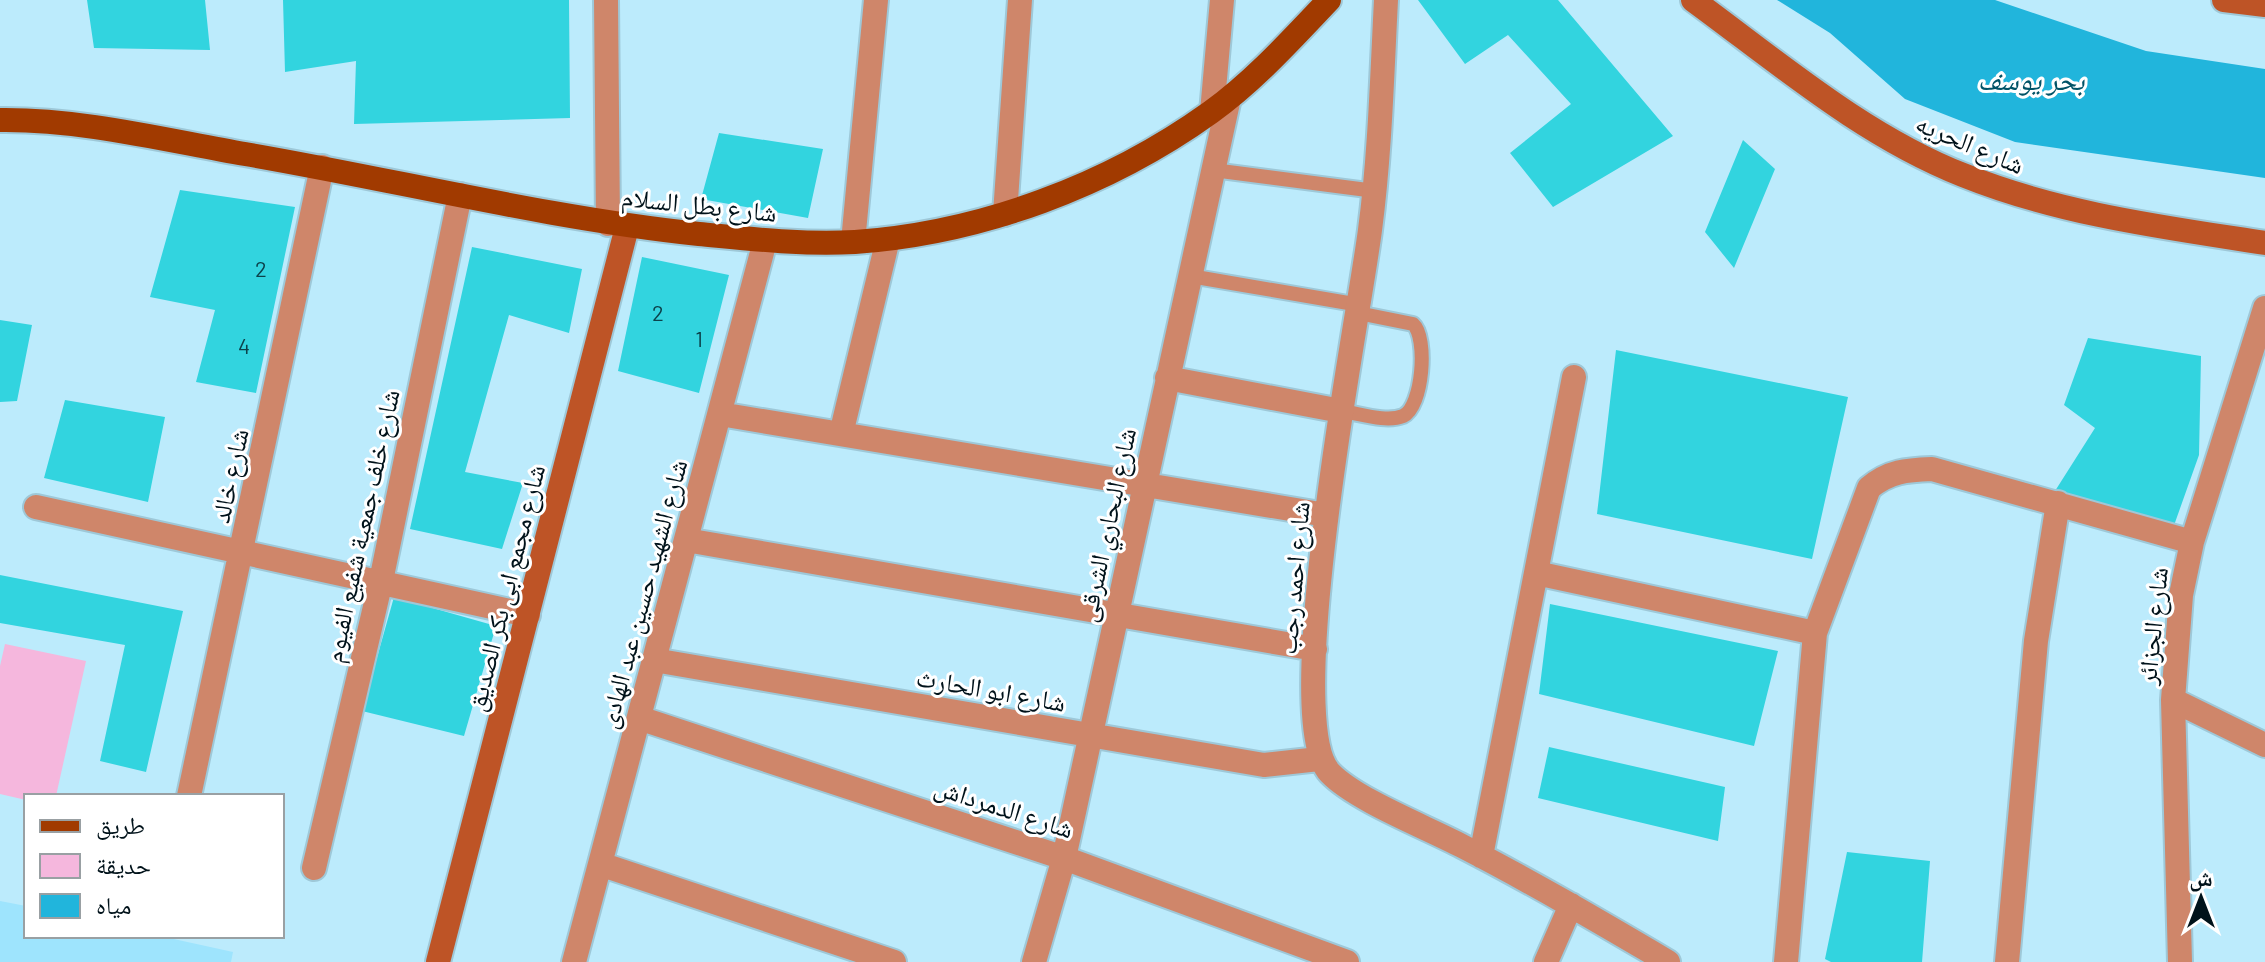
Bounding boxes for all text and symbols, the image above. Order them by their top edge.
water label: بحر يوسف [1977,62,2085,96]
street label: شارع الحريه [1911,106,2029,181]
street label: شارع بطل السلام [619,180,778,231]
house number: 2 [255,255,267,281]
house number: 2 [652,299,664,325]
house number: 1 [695,325,703,351]
house number: 4 [238,332,250,358]
street label: شارع خلف جمعية شفيع الفيوم [316,386,409,666]
street label: شارع البحاري الشرقى [1070,425,1148,626]
street label: شارع خالد [203,426,256,526]
street label: شارع الشهيد حسين عبد الهادى [591,456,694,732]
street label: شارع مجمع ابى بكر الصديق [459,461,553,715]
street label: شارع احمد رجب [1270,500,1317,656]
street label: شارع الجزائر [2130,566,2175,687]
street label: شارع ابو الحارث [914,660,1068,719]
street label: شارع الدمرداش [930,770,1078,846]
legend [24,794,284,938]
text: طريق [96,810,145,840]
text: حديقة [96,850,151,879]
north arrow [2161,858,2241,938]
text: ش [2189,864,2213,892]
text: مياه [96,890,131,919]

